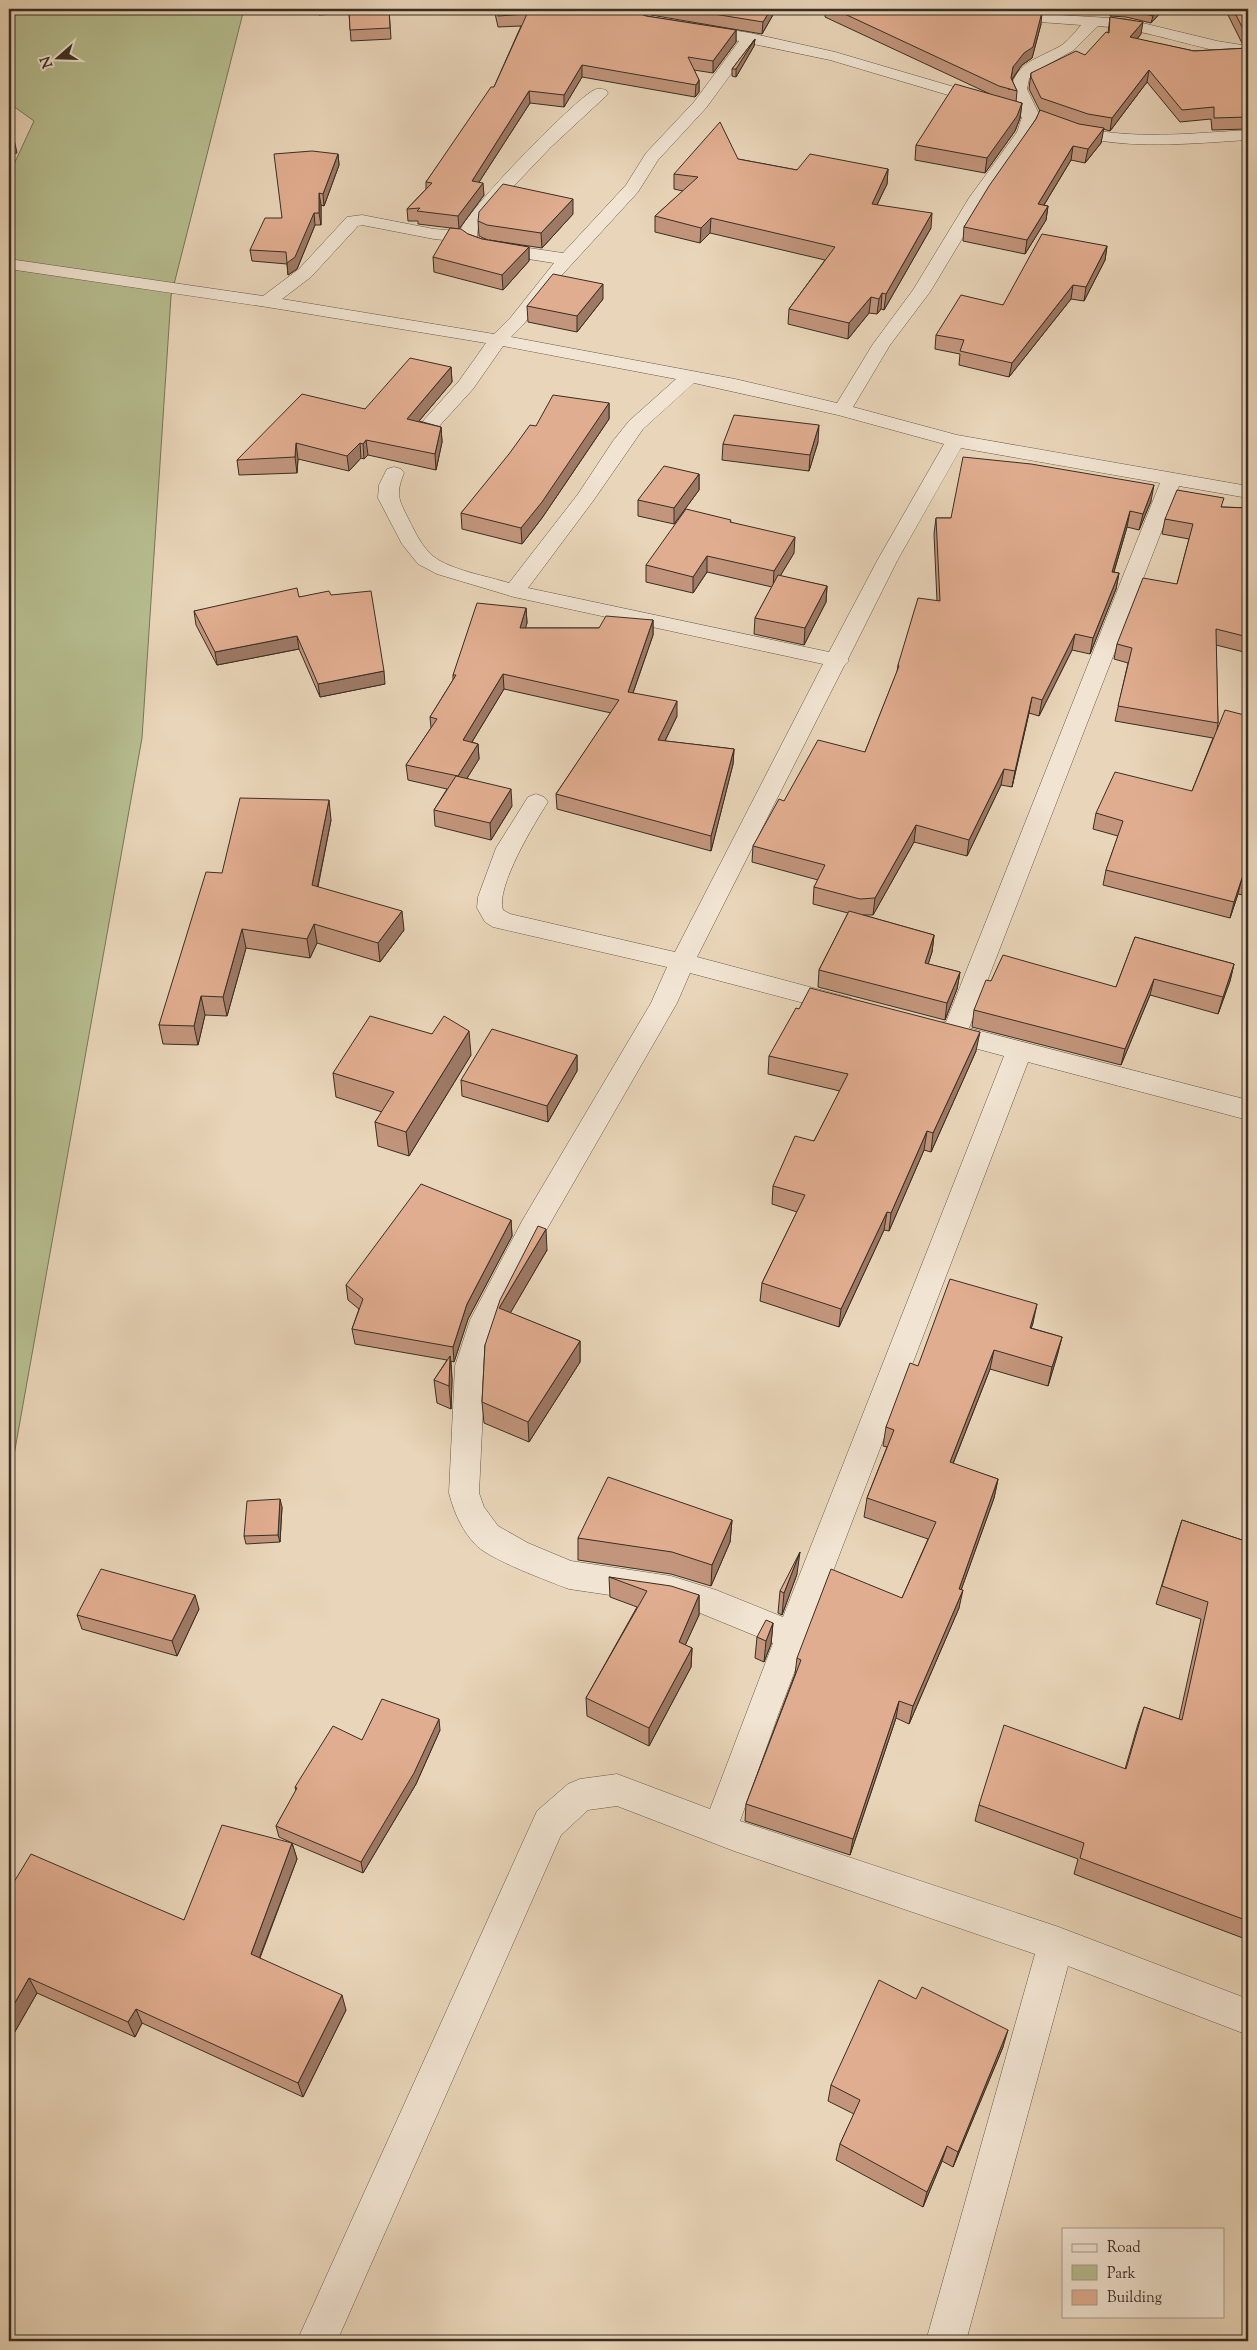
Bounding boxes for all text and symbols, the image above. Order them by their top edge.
north arrow [32,32,82,82]
text: N [36,53,59,70]
legend [1062,2228,1224,2318]
text: Road [1107,2238,1141,2259]
text: Park [1107,2264,1136,2285]
text: Building [1107,2288,1162,2309]

